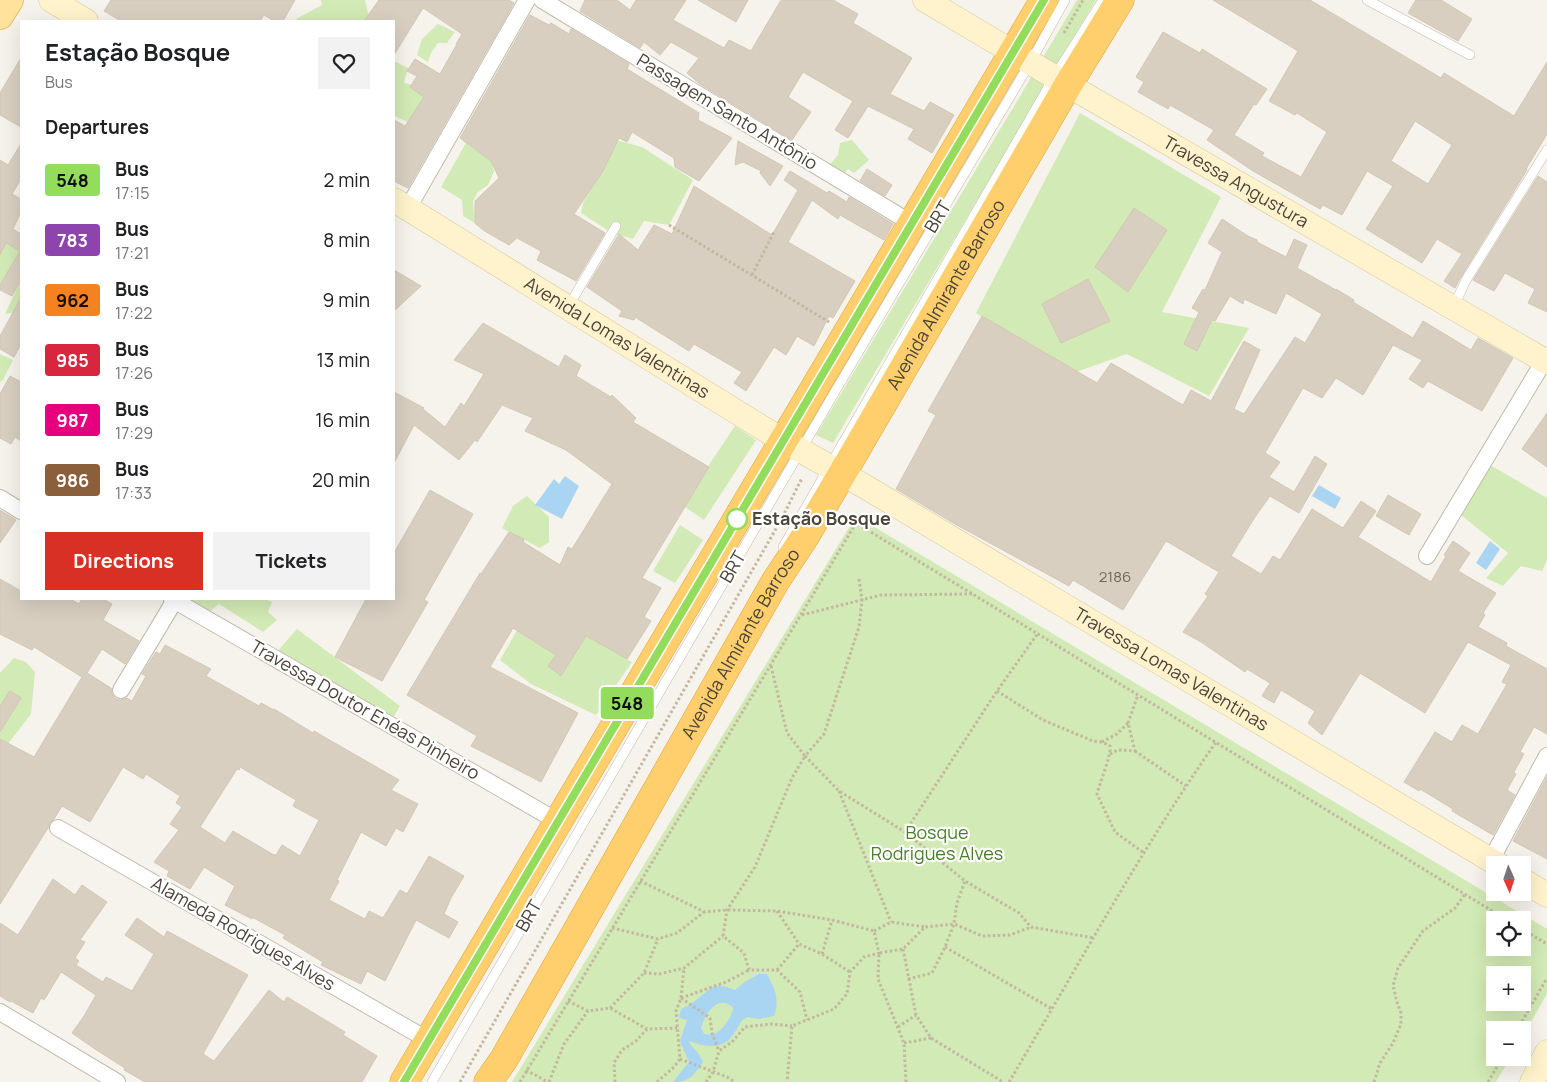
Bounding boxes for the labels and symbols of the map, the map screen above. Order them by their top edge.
street label: Passagem Santo Antônio [633,48,822,175]
street label: Travessa Angustura [1159,130,1313,233]
street label: Avenida Almirante Barroso [881,195,1010,394]
street label: BRT [918,196,956,237]
street label: Avenida Lomas Valentinas [520,270,715,403]
place label: Estação Bosque [752,506,891,530]
marker: Estação Bosque [726,508,748,530]
street label: Avenida Almirante Barroso [675,543,805,743]
street label: BRT [713,546,751,587]
house number: 2186 [1099,566,1131,587]
street label: Travessa Lomas Valentinas [1070,601,1273,736]
street label: Travessa Doutor Enéas Pinheiro [247,634,484,785]
line badge: 548 [598,687,656,719]
park label: Bosque Rodrigues Alves [871,820,1003,865]
north arrow [1486,856,1531,901]
street label: Alameda Rodrigues Alves [147,871,340,996]
street label: BRT [509,895,547,936]

